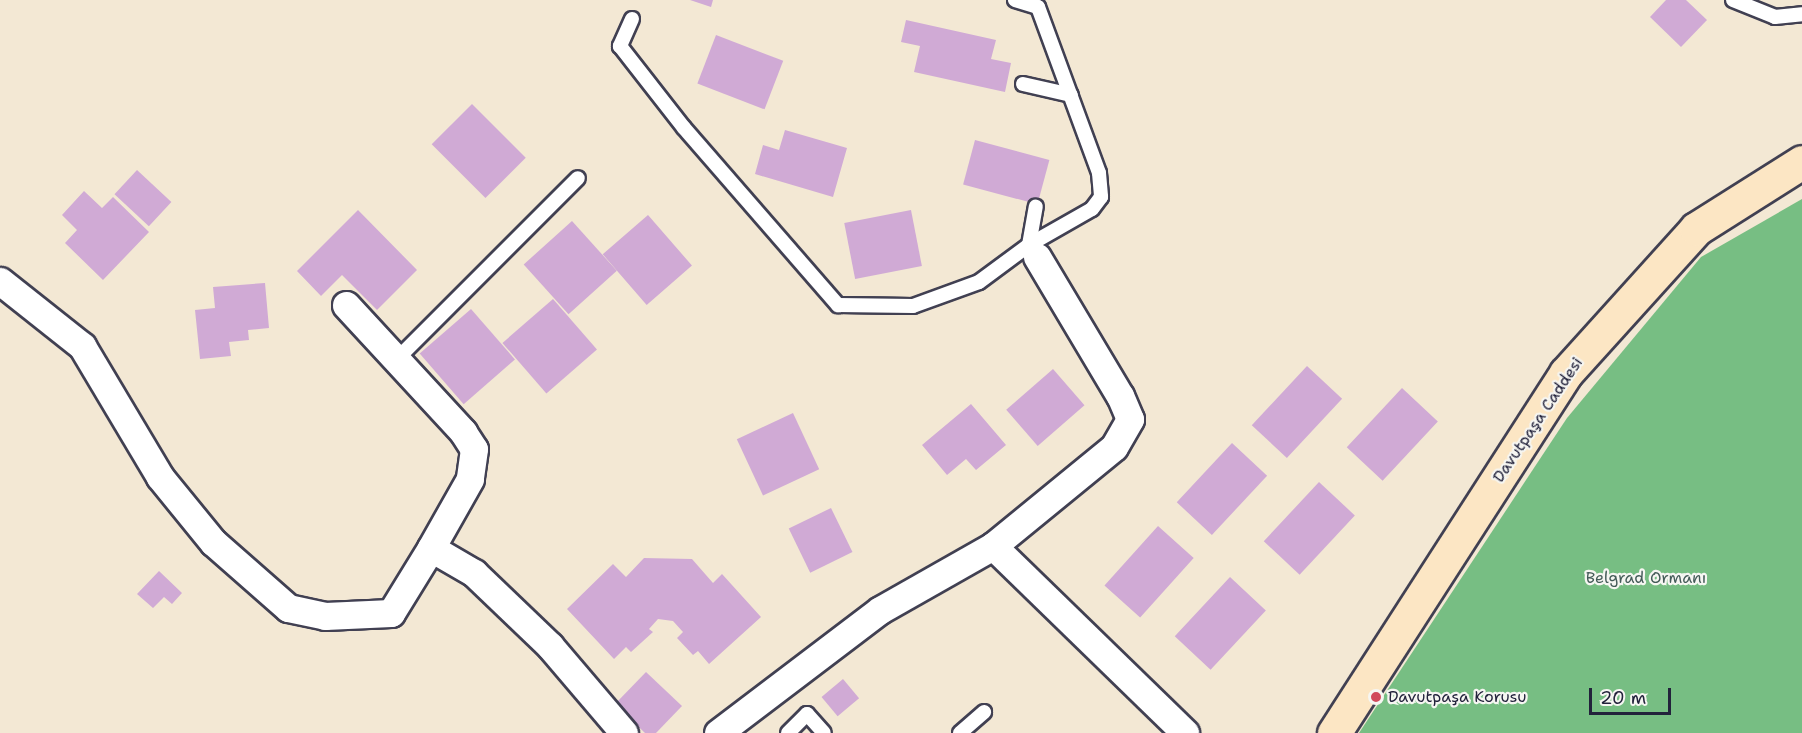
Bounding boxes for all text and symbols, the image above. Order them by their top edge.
street label: Davutpaşa Caddesi [1489,354,1587,486]
park label: Belgrad Ormanı [1586,568,1706,588]
scale bar [1592,676,1674,714]
text: 20 m [1600,686,1646,710]
place label: Davutpaşa Korusu [1388,687,1526,707]
marker: Davutpaşa Korusu [1369,690,1383,704]

